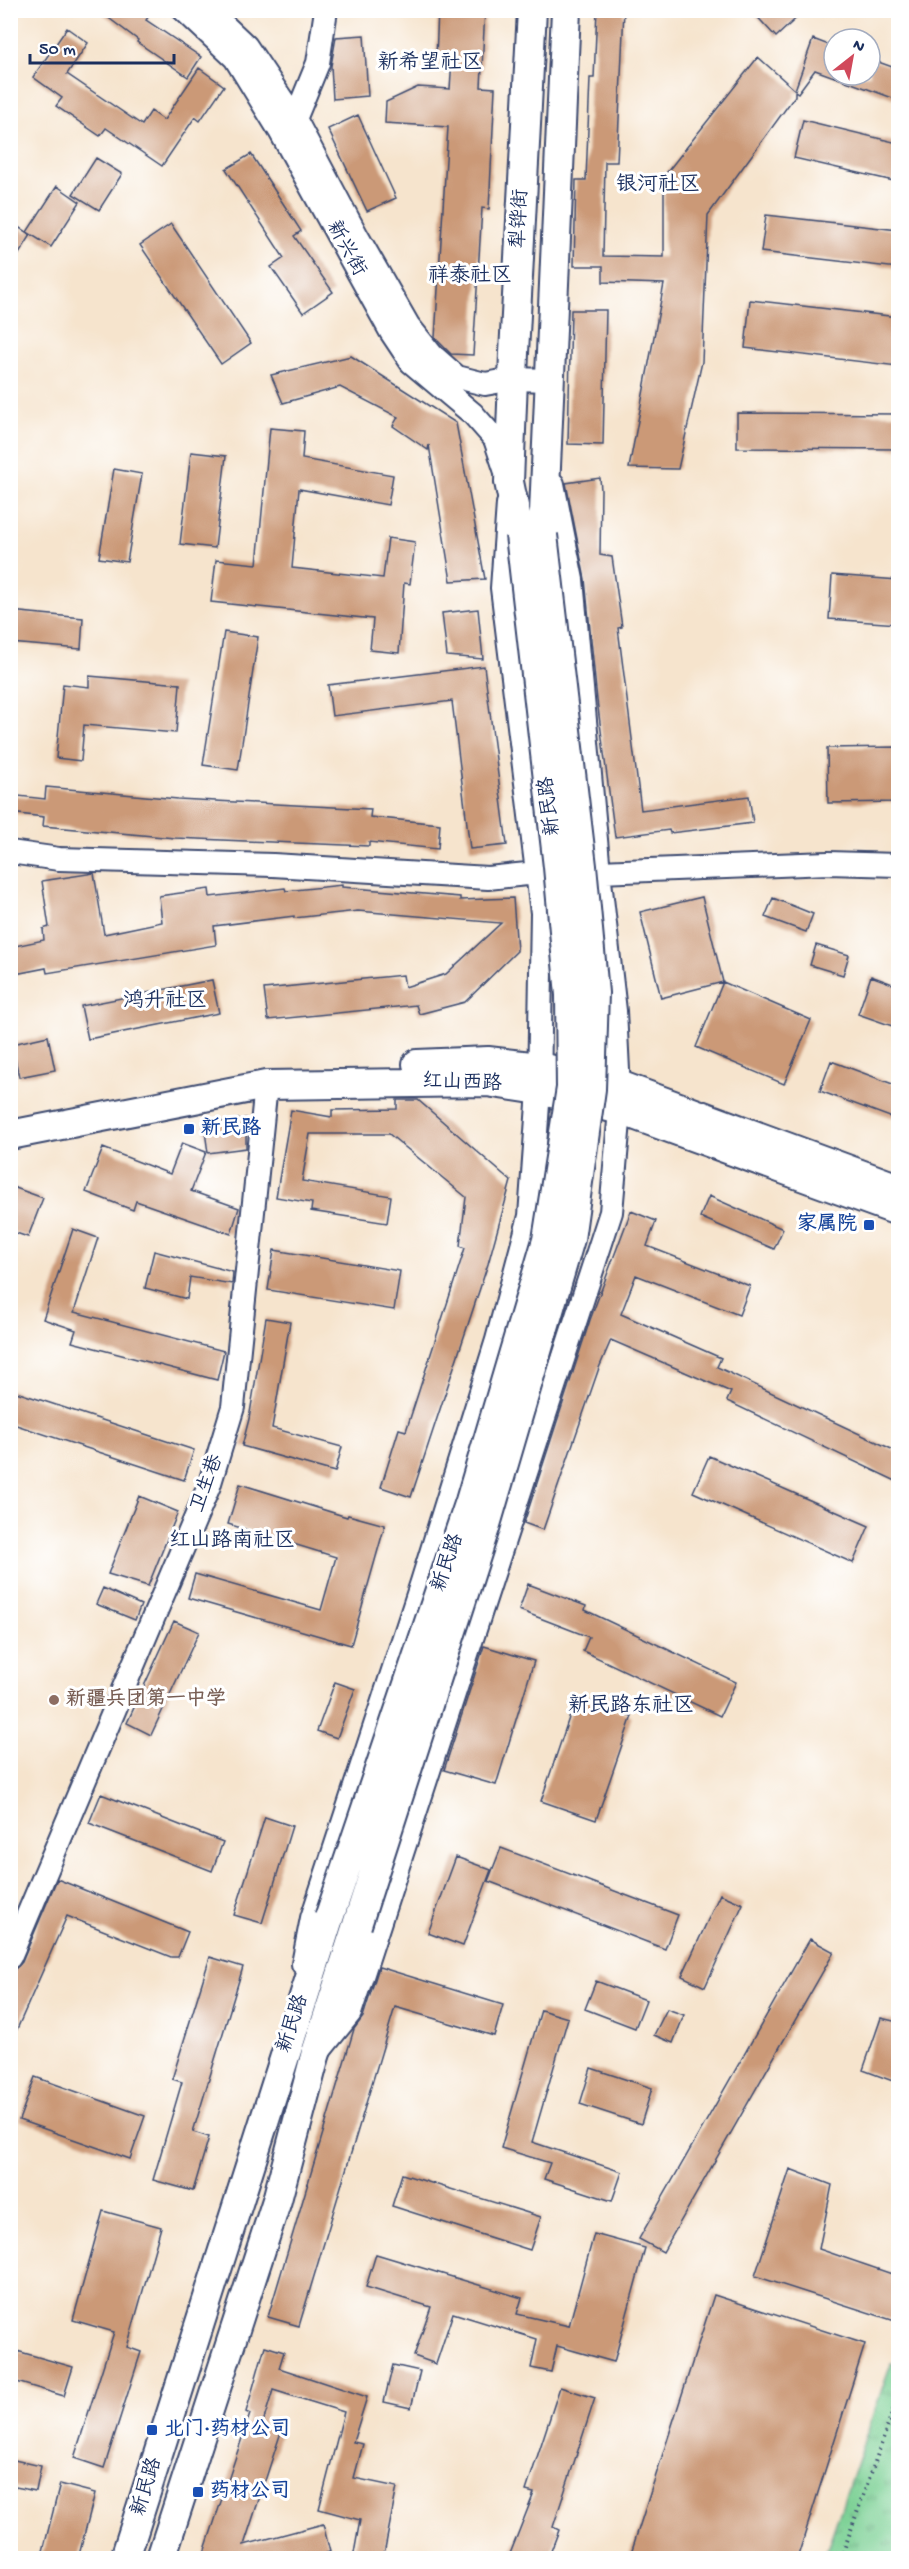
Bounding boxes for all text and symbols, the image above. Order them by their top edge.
scale bar [30,27,174,65]
north arrow [822,27,882,87]
text: N [849,36,868,58]
text: 50 m [39,40,76,61]
district label: 新希望社区 [378,50,483,77]
district label: 银河社区 [616,173,700,199]
street label: 犁铧街 [506,188,534,250]
street label: 新兴街 [320,217,370,281]
district label: 祥泰社区 [428,263,512,290]
street label: 新民路 [534,774,566,837]
district label: 鸿升社区 [123,988,207,1015]
street label: 红山西路 [422,1069,503,1097]
place label: 新民路 [201,1116,261,1141]
marker: 新民路 [182,1122,196,1136]
place label: 家属院 [797,1212,857,1237]
marker: 家属院 [862,1218,876,1232]
street label: 卫生巷 [185,1450,229,1516]
district label: 红山路南社区 [169,1528,295,1555]
street label: 新民路 [426,1529,470,1595]
place label: 新疆兵团第一中学 [66,1687,226,1712]
marker: 新疆兵团第一中学 [47,1693,61,1707]
district label: 新民路东社区 [568,1693,694,1720]
street label: 新民路 [272,1990,315,2056]
place label: 北门·药材公司 [164,2417,290,2442]
marker: 北门·药材公司 [145,2423,159,2437]
street label: 新民路 [126,2453,168,2519]
place label: 药材公司 [210,2479,290,2504]
marker: 药材公司 [191,2485,205,2499]

